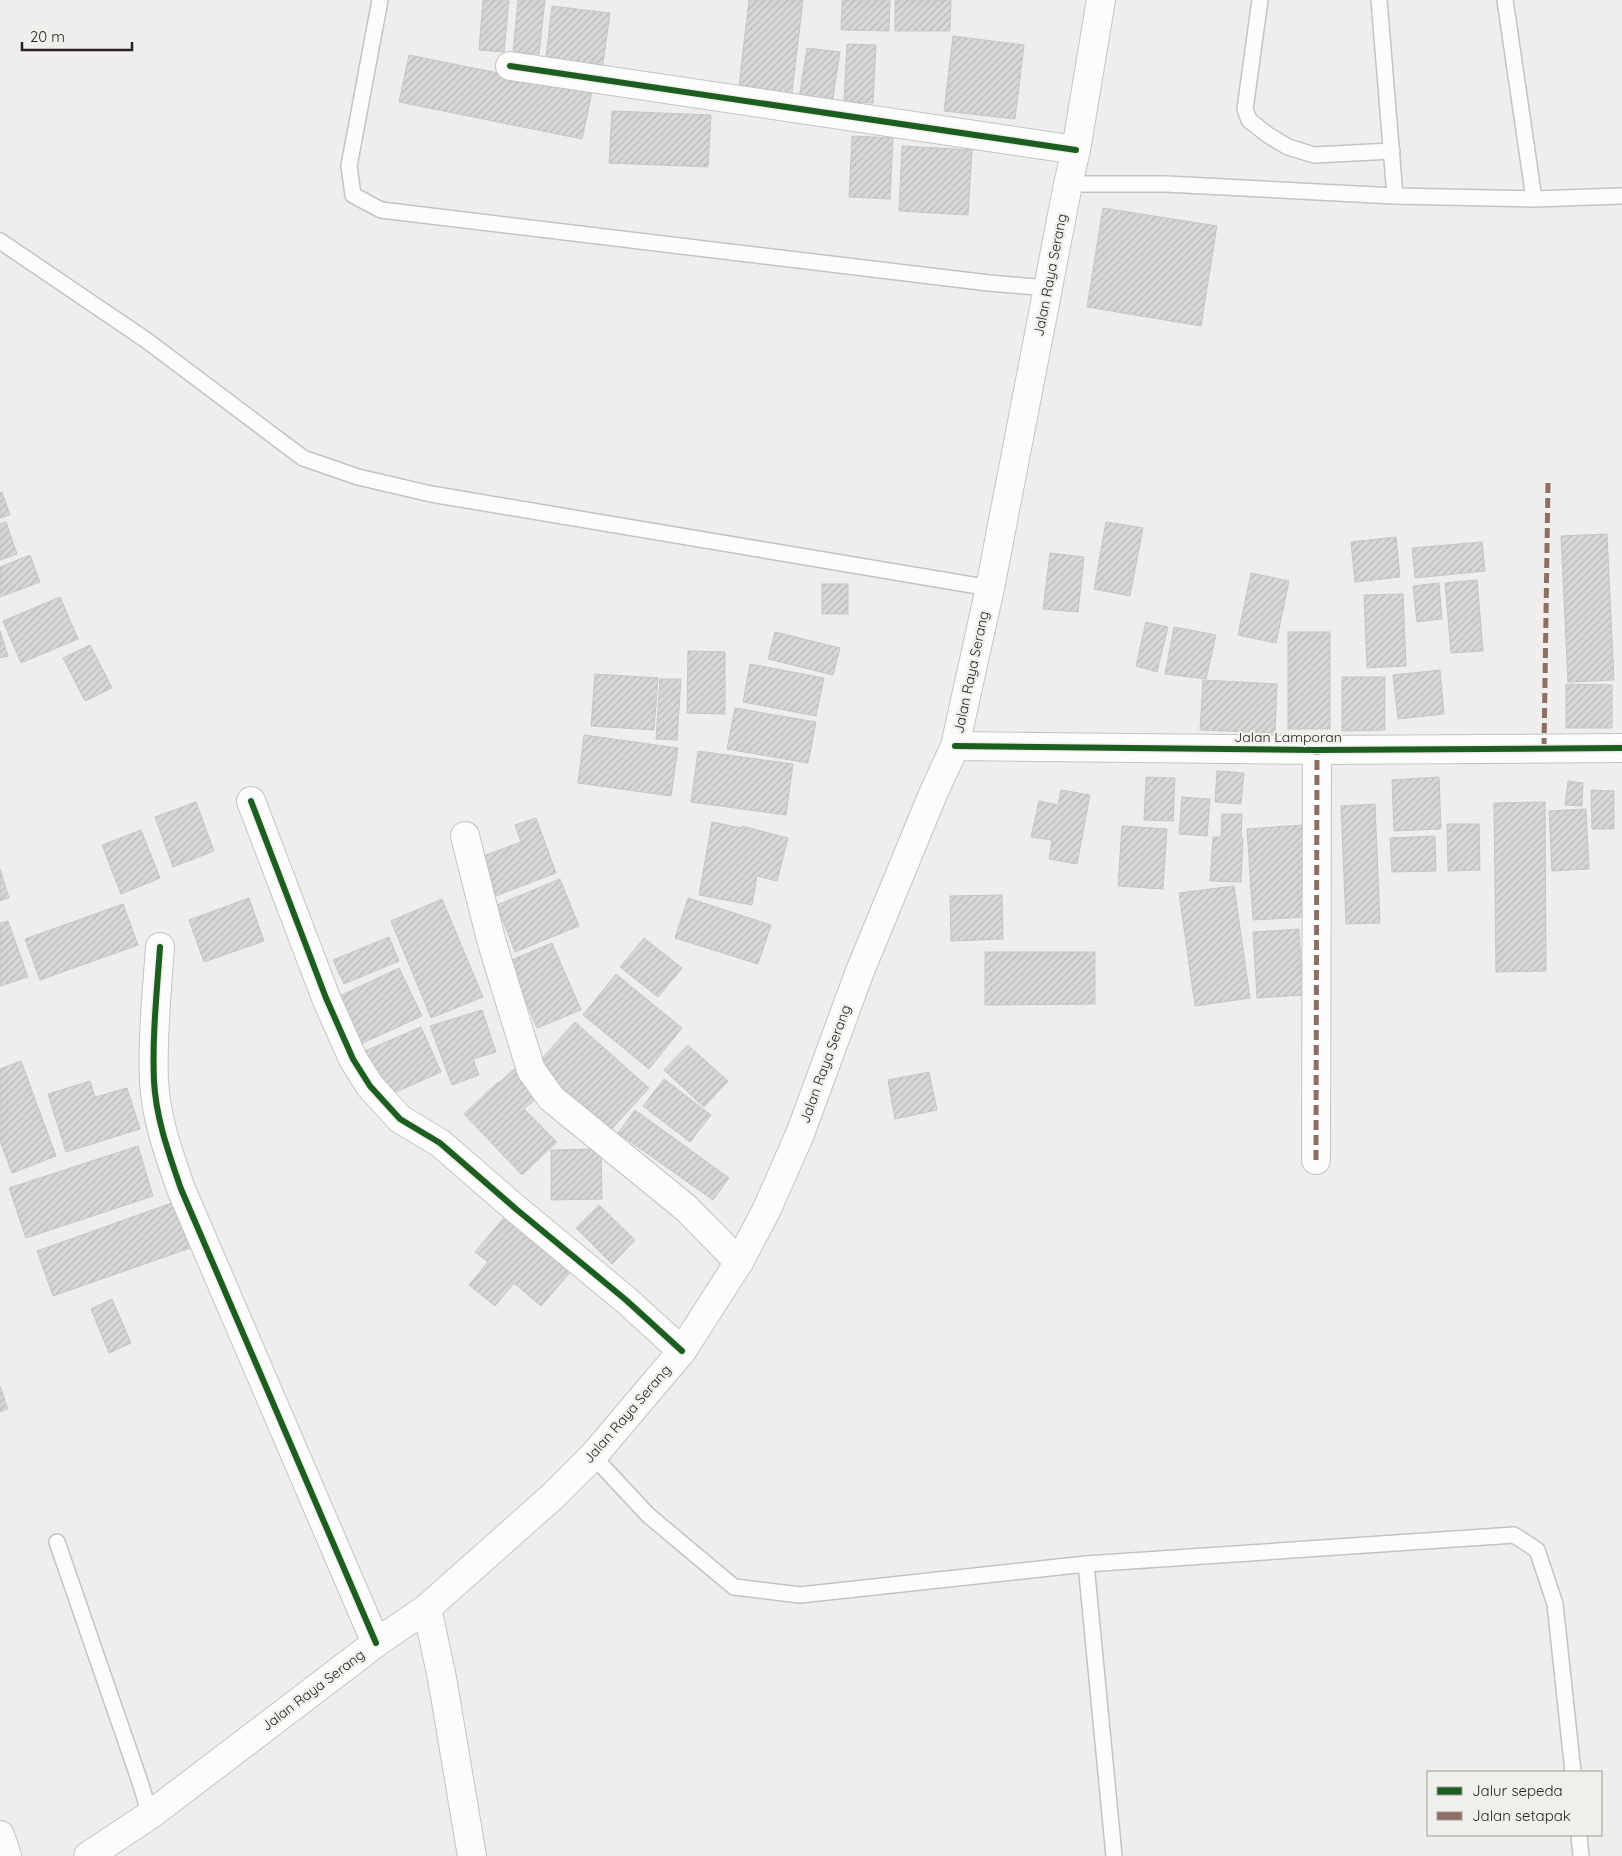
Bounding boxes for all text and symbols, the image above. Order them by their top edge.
scale bar [22,20,132,52]
text: 20 m [30,27,65,46]
street label: Jalan Raya Serang [1029,212,1071,338]
street label: Jalan Raya Serang [949,609,993,735]
street label: Jalan Lamporan [1234,728,1342,746]
street label: Jalan Raya Serang [795,1002,855,1126]
street label: Jalan Raya Serang [579,1361,675,1467]
street label: Jalan Raya Serang [258,1645,368,1735]
legend [1427,1771,1602,1836]
text: Jalur sepeda [1472,1781,1563,1800]
text: Jalan setapak [1472,1806,1571,1825]

